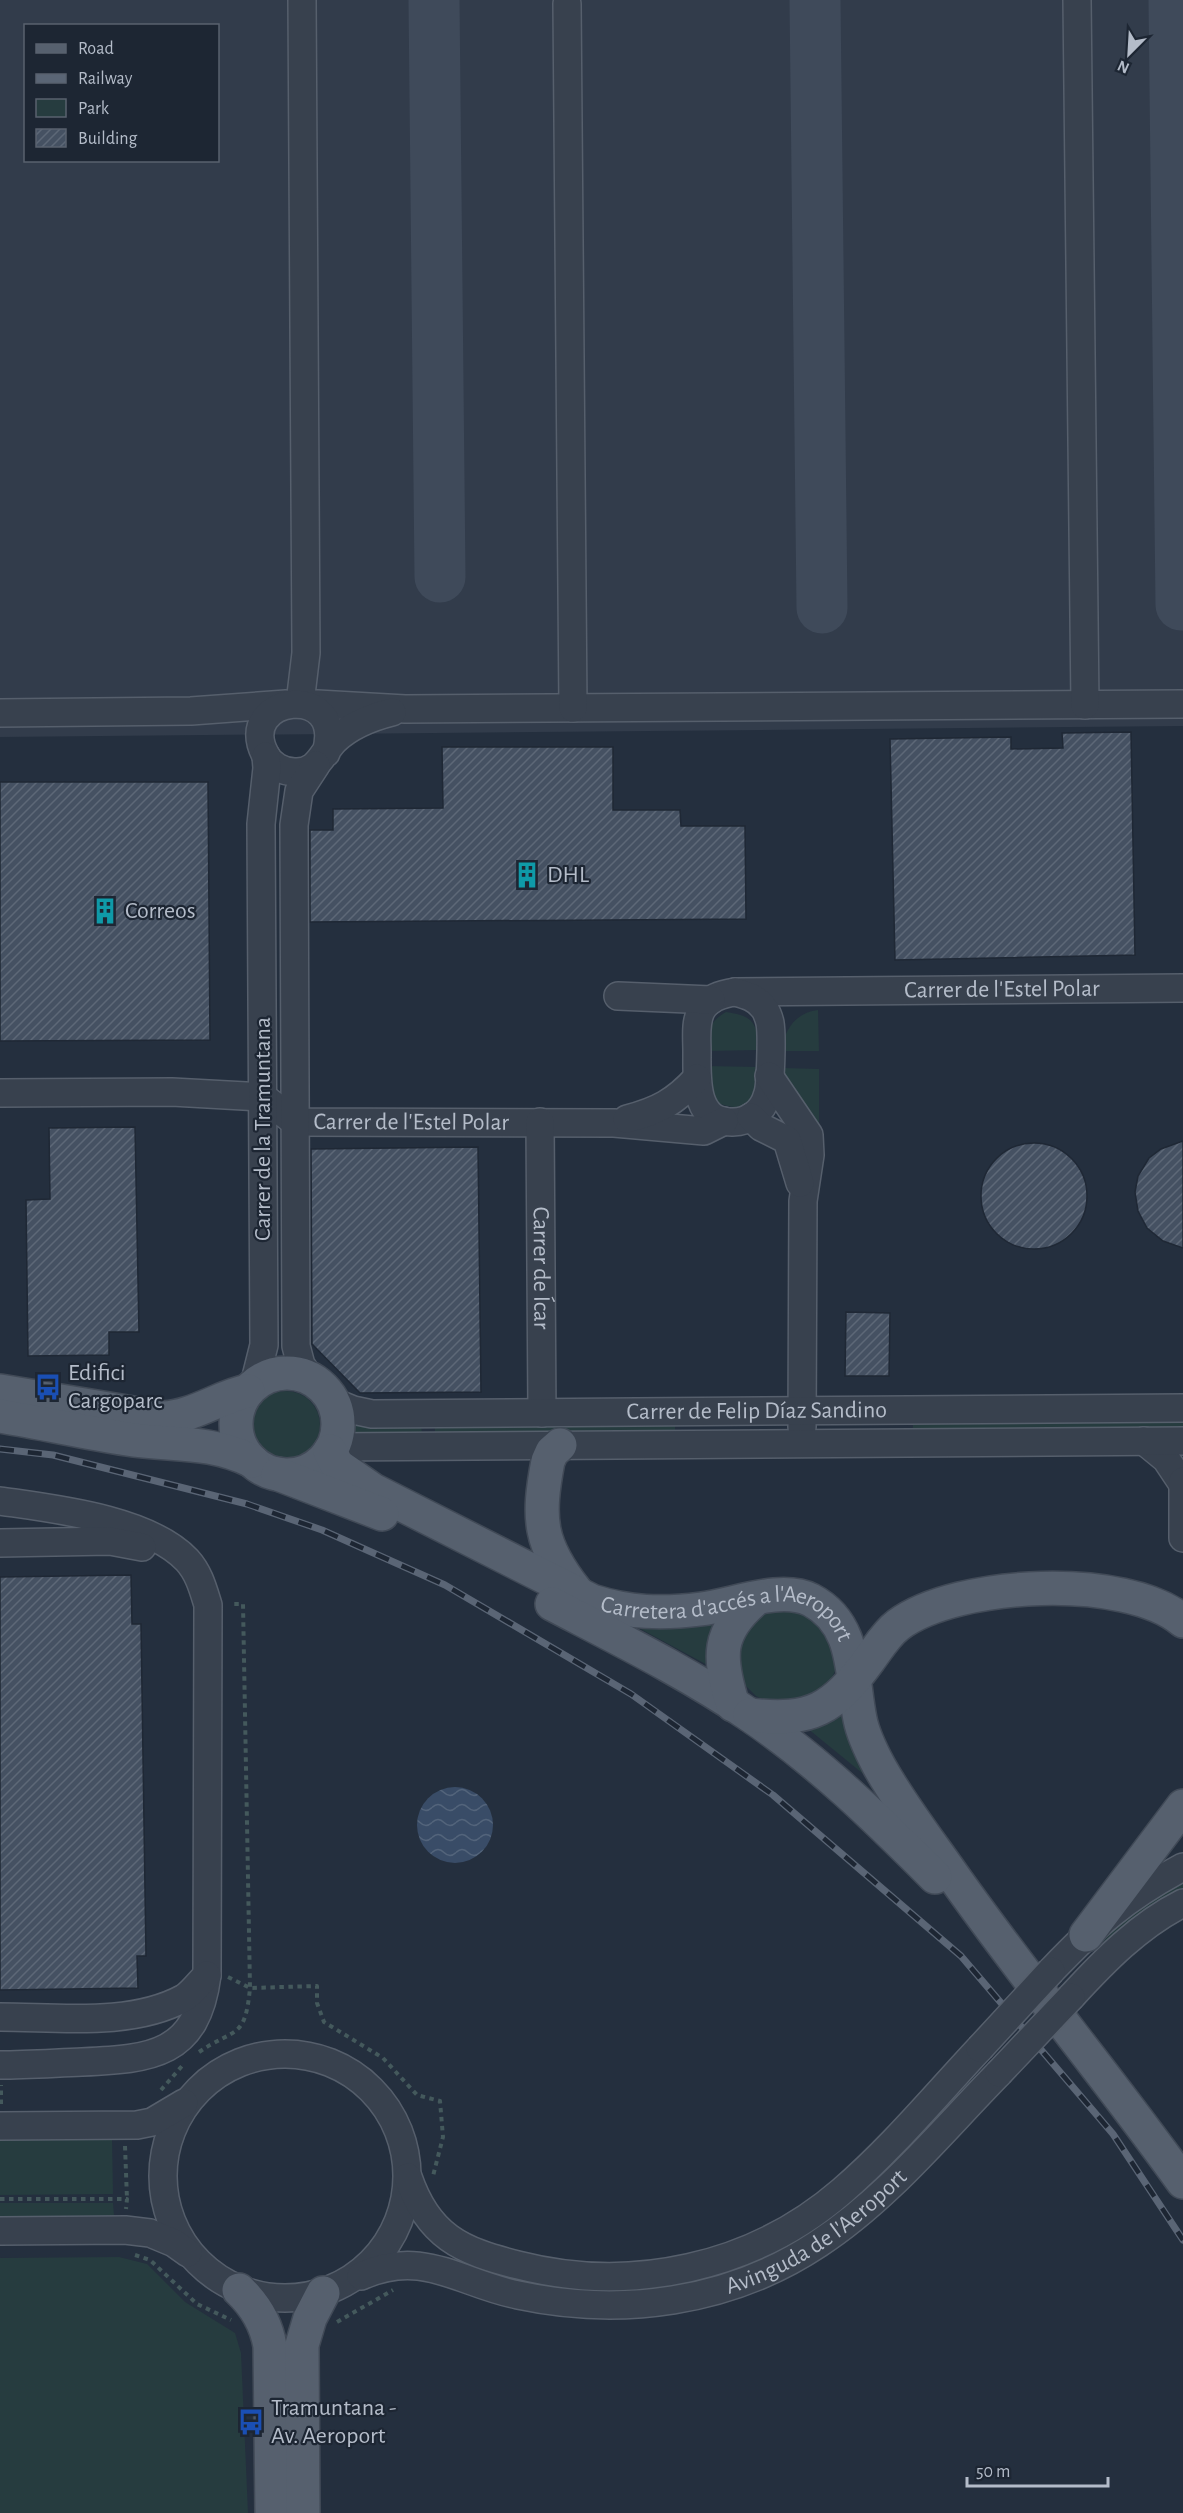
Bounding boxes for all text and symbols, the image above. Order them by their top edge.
legend [24,24,219,162]
north arrow [1099,24,1159,84]
text: Road [78,40,114,58]
text: N [1115,57,1132,76]
text: Railway [78,70,133,88]
text: Park [78,100,110,118]
text: Building [78,130,138,148]
building icon: DHL [512,860,542,890]
place label: DHL [547,863,589,887]
building icon: Correos [90,896,120,926]
place label: Correos [125,899,196,923]
street label: Carrer de l'Estel Polar [904,977,1100,1002]
street label: Carrer de la Tramuntana [251,1017,275,1241]
street label: Carrer de l'Estel Polar [313,1110,509,1135]
street label: Carrer de Ícar [529,1207,555,1330]
place label: Edifici Cargoparc [68,1361,163,1413]
bus stop icon: Edifici Cargoparc [33,1372,63,1402]
street label: Carrer de Felip Díaz Sandino [626,1398,887,1424]
street label: Carretera d'accés a l'Aeroport [598,1582,857,1645]
street label: Avinguda de l'Aeroport [723,2164,912,2299]
place label: Tramuntana - Av. Aeroport [271,2396,396,2448]
bus stop icon: Tramuntana - Av. Aeroport [236,2407,266,2437]
scale bar [967,2450,1108,2488]
text: 50 m [976,2463,1010,2481]

